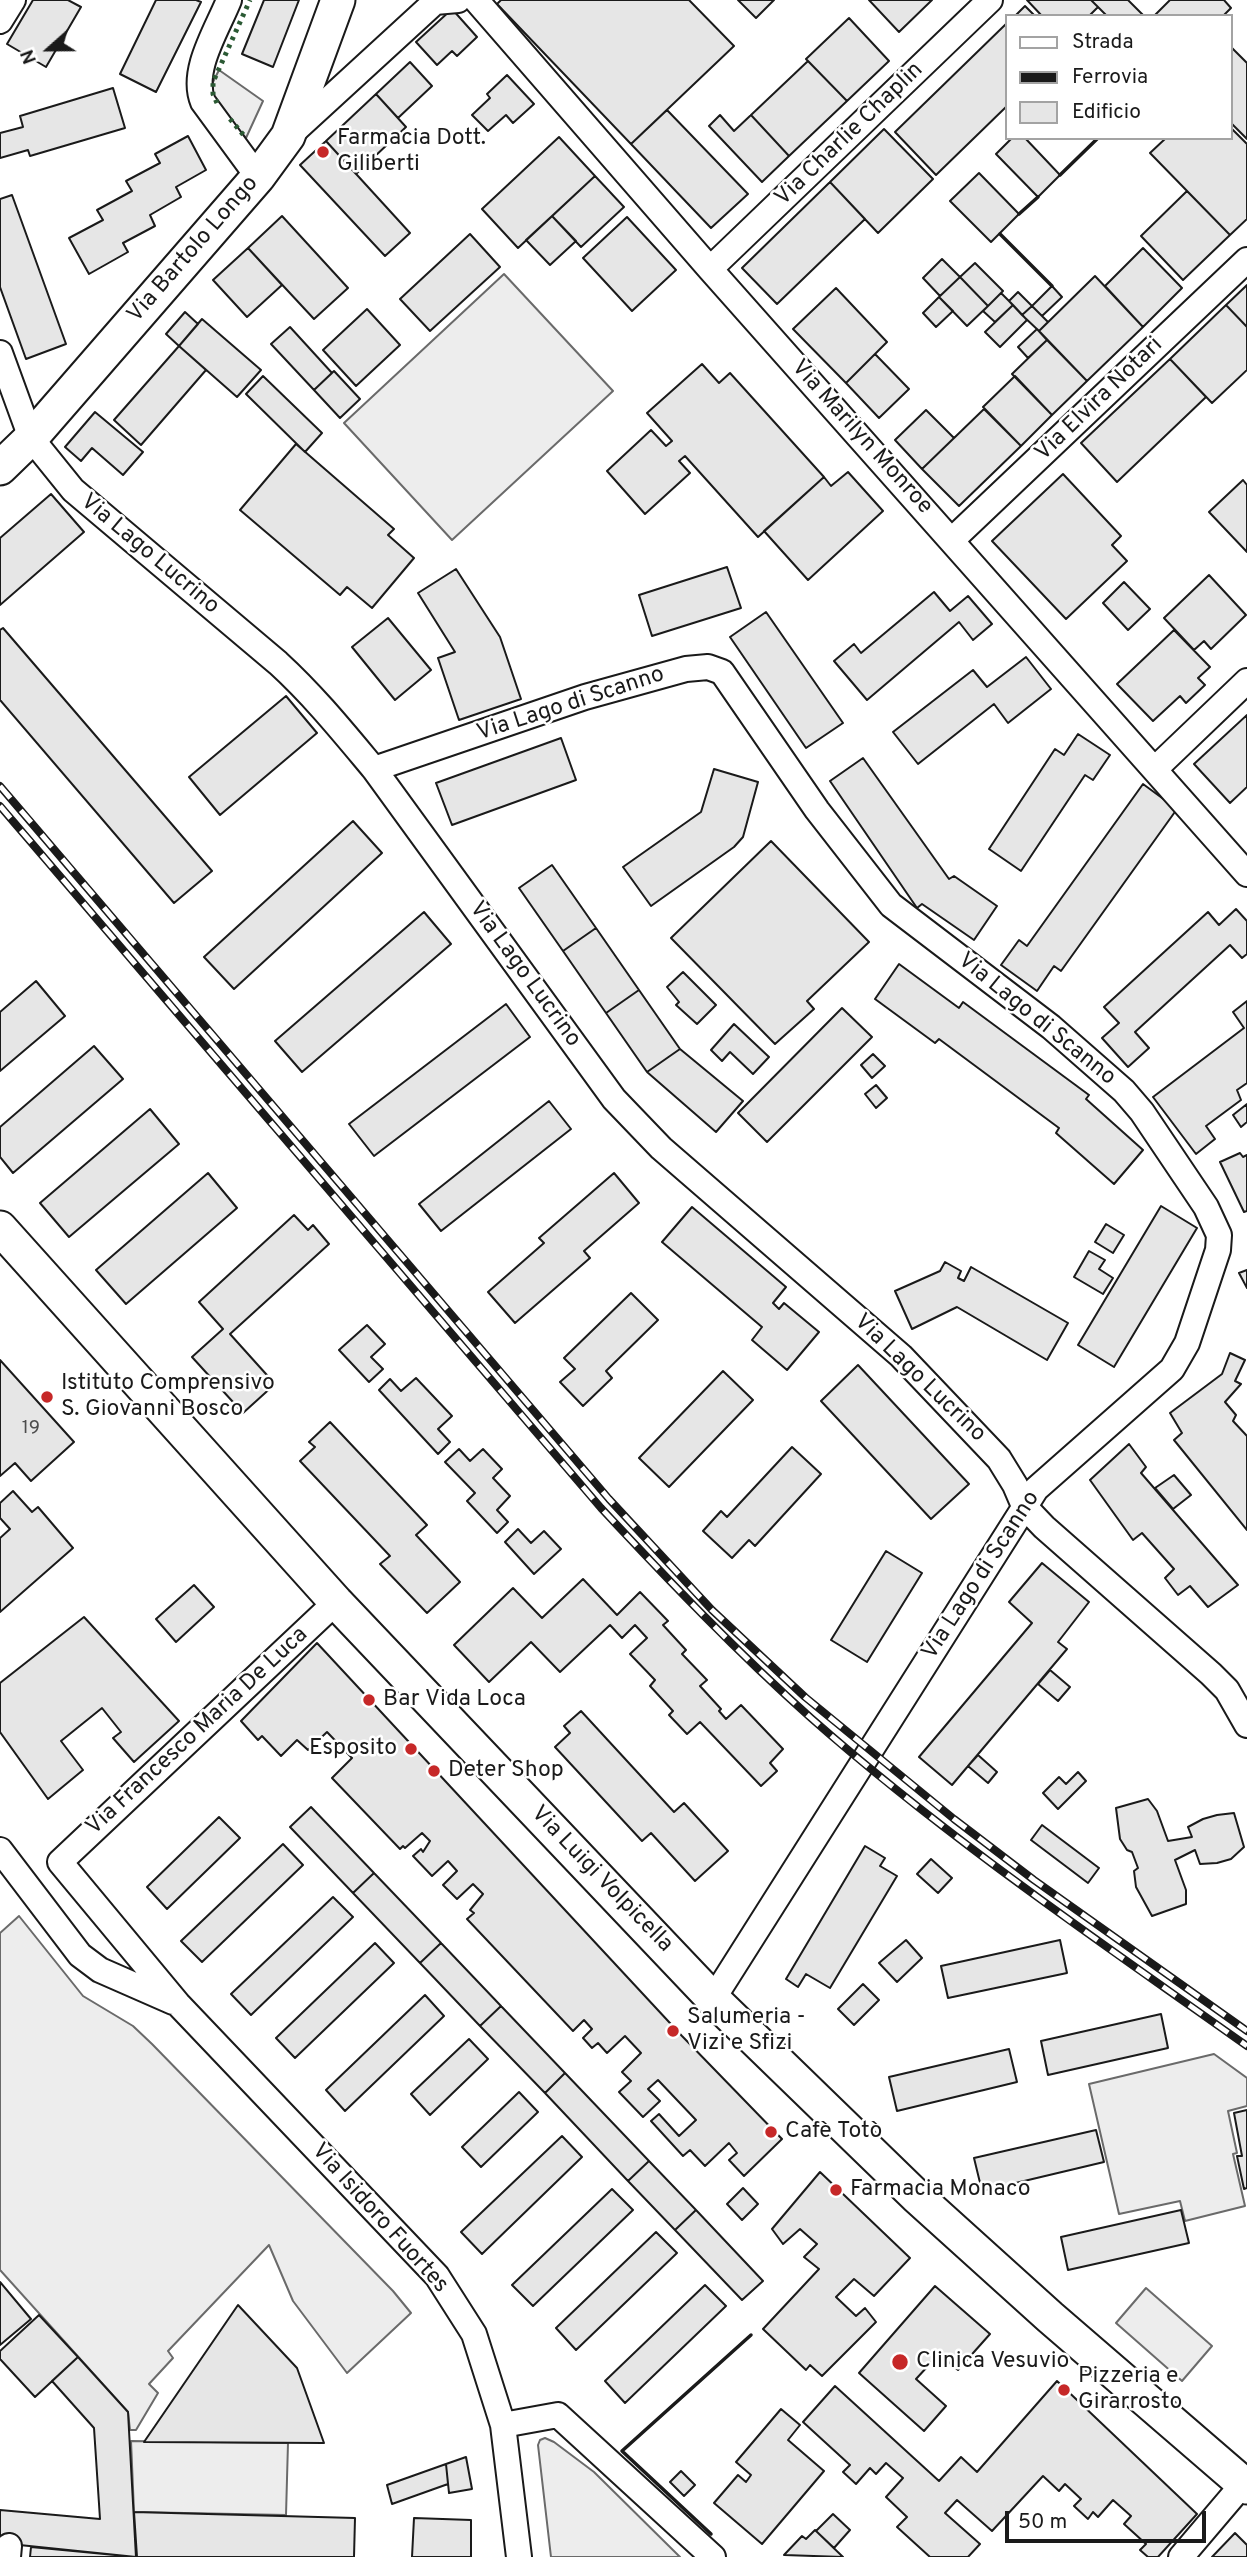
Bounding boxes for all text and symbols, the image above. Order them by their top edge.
north arrow [14,14,84,84]
legend [1006,14,1233,140]
text: Strada [1072,29,1133,56]
text: N [16,46,43,67]
street label: Via Charlie Chaplin [770,57,930,213]
text: Ferrovia [1072,64,1148,91]
text: Edificio [1072,99,1141,126]
place label: Farmacia Dott. Giliberti [337,125,486,179]
marker: Farmacia Dott. Giliberti [315,144,331,160]
street label: Via Bartolo Longo [123,171,265,329]
street label: Via Elvira Notari [1031,332,1169,468]
street label: Via Marilyn Monroe [784,355,938,521]
street label: Via Lago Lucrino [74,489,224,621]
street label: Via Lago di Scanno [474,662,668,748]
street label: Via Lago Lucrino [462,897,586,1053]
street label: Via Lago di Scanno [951,948,1121,1092]
street label: Via Lago Lucrino [847,1309,991,1449]
place label: Istituto Comprensivo S. Giovanni Bosco [61,1370,275,1424]
marker: Istituto Comprensivo S. Giovanni Bosco [39,1389,55,1405]
house number: 19 [22,1418,40,1440]
street label: Via Lago di Scanno [917,1487,1047,1665]
street label: Via Francesco Maria De Luca [82,1622,314,1842]
place label: Bar Vida Loca [383,1686,526,1714]
marker: Bar Vida Loca [361,1692,377,1708]
place label: Esposito [309,1735,397,1763]
marker: Esposito [403,1741,419,1757]
place label: Deter Shop [448,1757,564,1785]
marker: Deter Shop [426,1763,442,1779]
street label: Via Luigi Volpicella [524,1801,678,1959]
place label: Salumeria - Vizi e Sfizi [687,2004,806,2058]
marker: Salumeria - Vizi e Sfizi [665,2023,681,2039]
place label: Cafè Totò [785,2118,882,2146]
marker: Cafè Totò [763,2124,779,2140]
street label: Via Isidoro Fuortes [305,2139,453,2299]
place label: Farmacia Monaco [850,2176,1030,2204]
marker: Farmacia Monaco [828,2182,844,2198]
place label: Clinica Vesuvio [916,2348,1069,2376]
marker: Clinica Vesuvio [890,2352,910,2372]
place label: Pizzeria e Girarrosto [1078,2363,1182,2417]
marker: Pizzeria e Girarrosto [1056,2382,1072,2398]
scale bar [1009,2498,1210,2542]
text: 50 m [1018,2509,1067,2536]

